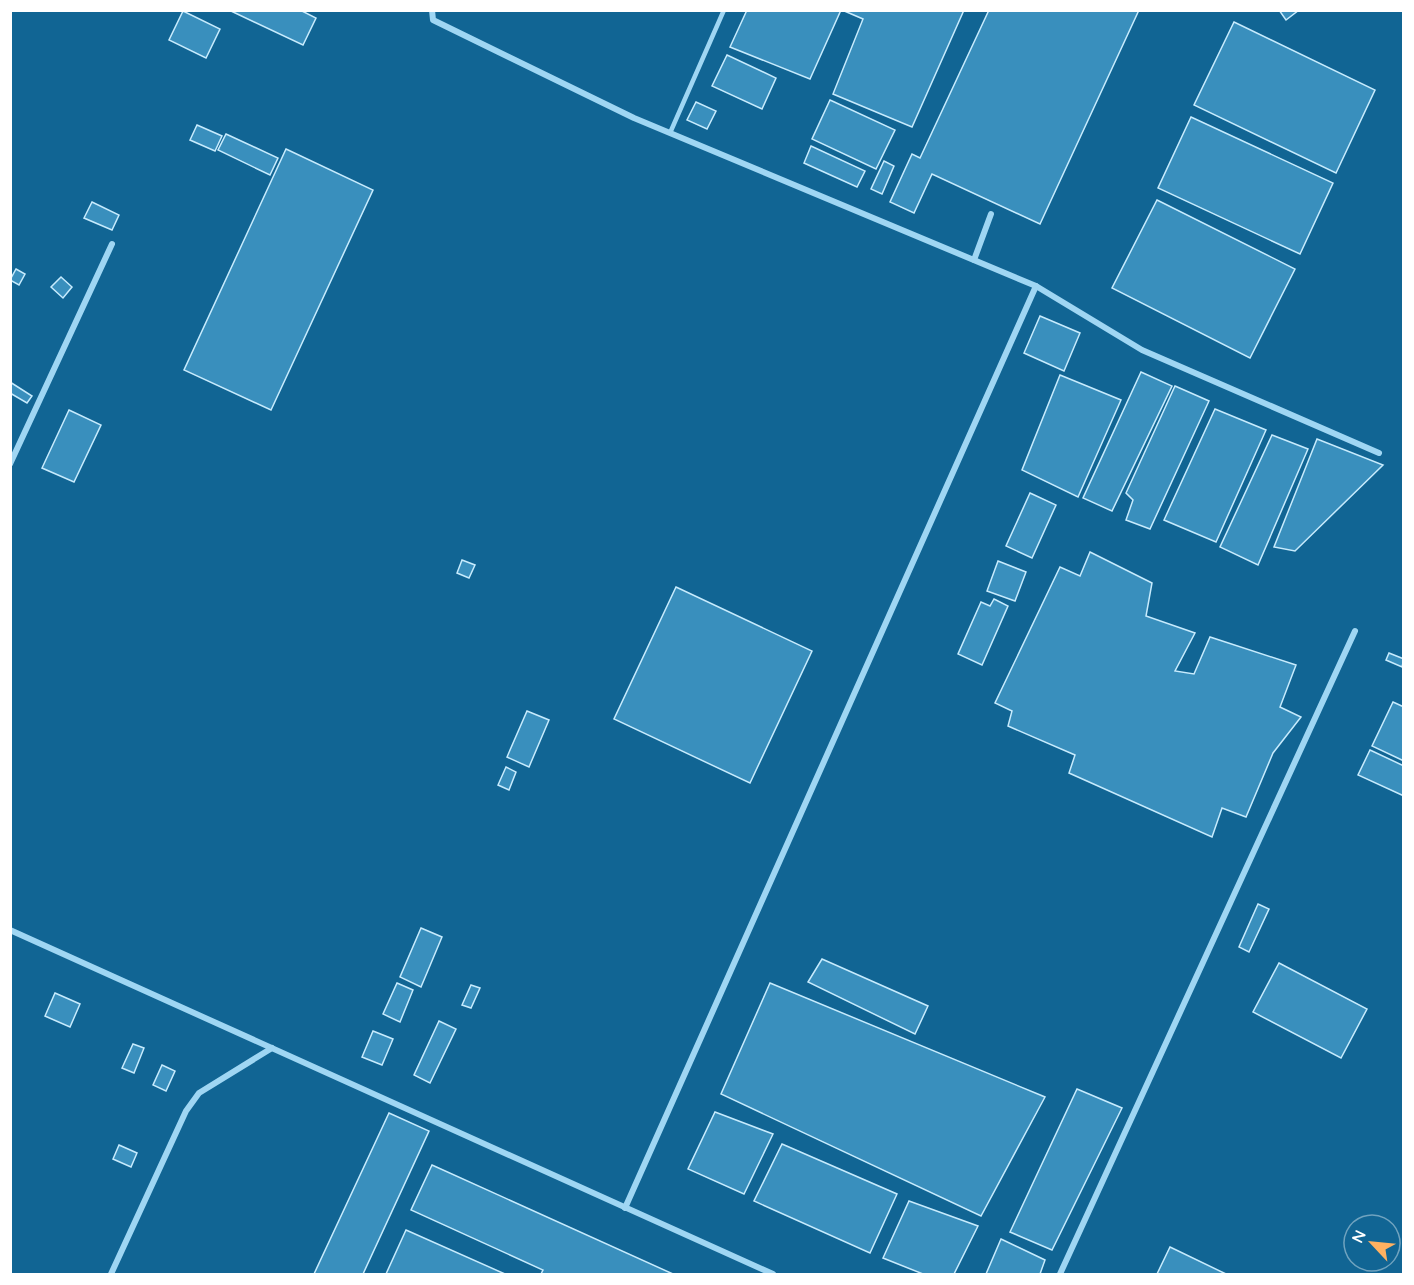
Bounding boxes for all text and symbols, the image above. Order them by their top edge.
north arrow [1342,1213,1402,1273]
text: N [1347,1227,1370,1246]

